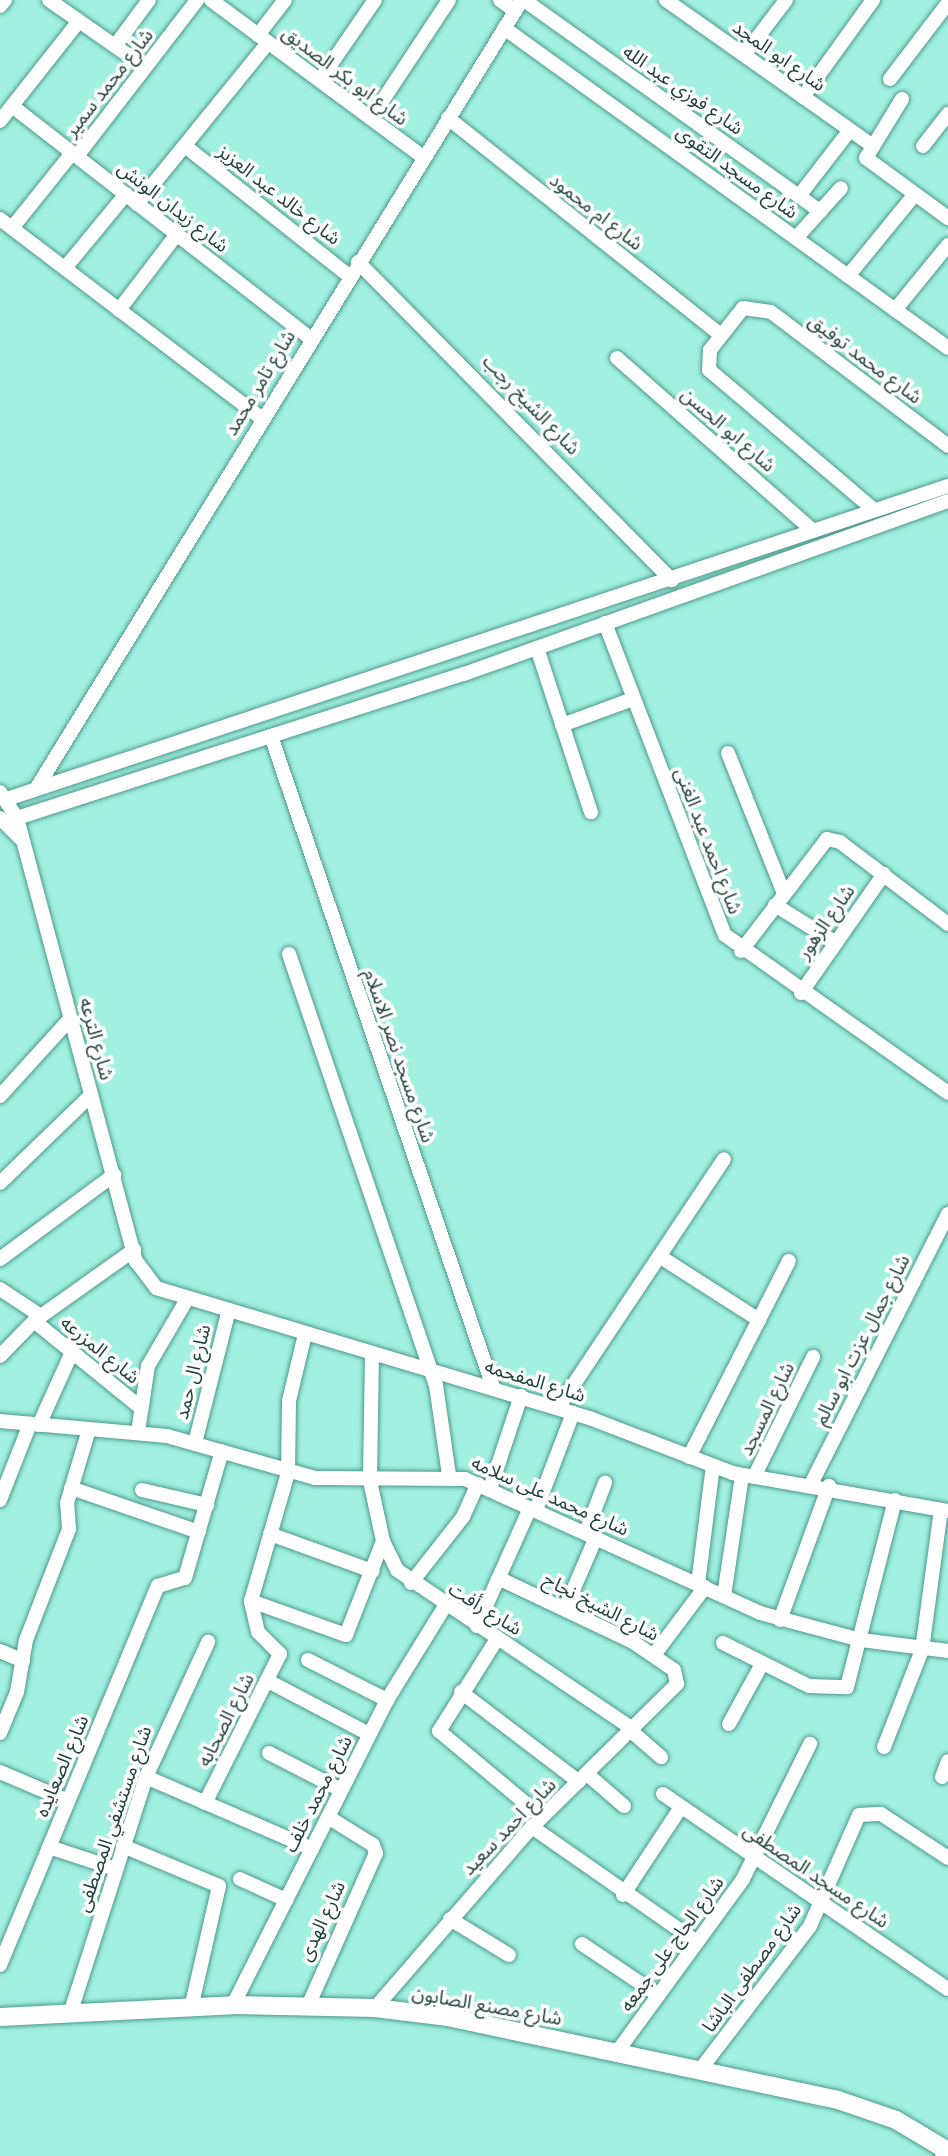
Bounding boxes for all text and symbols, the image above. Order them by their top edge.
street label: شارع ابو المجد [728,16,830,96]
street label: شارع ابو بكر الصديق [278,21,412,131]
street label: شارع محمد سمير [60,25,158,141]
street label: شارع فوزي عبد الله [619,40,747,140]
street label: شارع مسجد التقوى [672,120,802,224]
street label: شارع خالد عبد العزيز [213,140,345,250]
street label: شارع زيدان الونش [113,157,233,257]
street label: شارع ام محمود [545,169,647,255]
street label: شارع محمد توفيق [804,309,926,409]
street label: شارع تامر محمد [220,326,300,440]
street label: شارع الشيخ رجب [478,350,584,460]
street label: شارع ابو الحسن [676,383,780,477]
street label: شارع احمد عبد الغنى [670,765,746,917]
street label: شارع الزهور [792,881,860,963]
street label: شارع مسجد نصر الاسلام [359,966,439,1146]
street label: شارع الترعه [74,995,118,1083]
street label: شارع جمال عزت ابو سالم [809,1251,915,1429]
street label: شارع المزرعه [56,1311,144,1389]
street label: شارع ال حمد [170,1322,216,1422]
street label: شارع المفحمه [482,1355,588,1407]
street label: شارع المسجد [735,1359,799,1459]
street label: شارع محمد على سلامه [468,1451,632,1541]
street label: شارع الشيخ نجاح [539,1568,663,1646]
street label: شارع رأفت [444,1578,526,1640]
street label: شارع الصحابه [193,1670,259,1770]
street label: شارع الصعايده [30,1712,94,1820]
street label: شارع مستشفي المصطفى [71,1723,157,1915]
street label: شارع محمد خلف [279,1732,357,1856]
street label: شارع احمد سعيد [457,1774,561,1880]
street label: شارع مسجد المصطفى [739,1819,893,1933]
street label: شارع الحاج على جمعه [615,1872,729,2016]
street label: شارع الهدى [294,1877,350,1965]
street label: شارع مصطفى الباشا [698,1899,806,2037]
street label: شارع مصنع الصابون [410,1982,564,2030]

